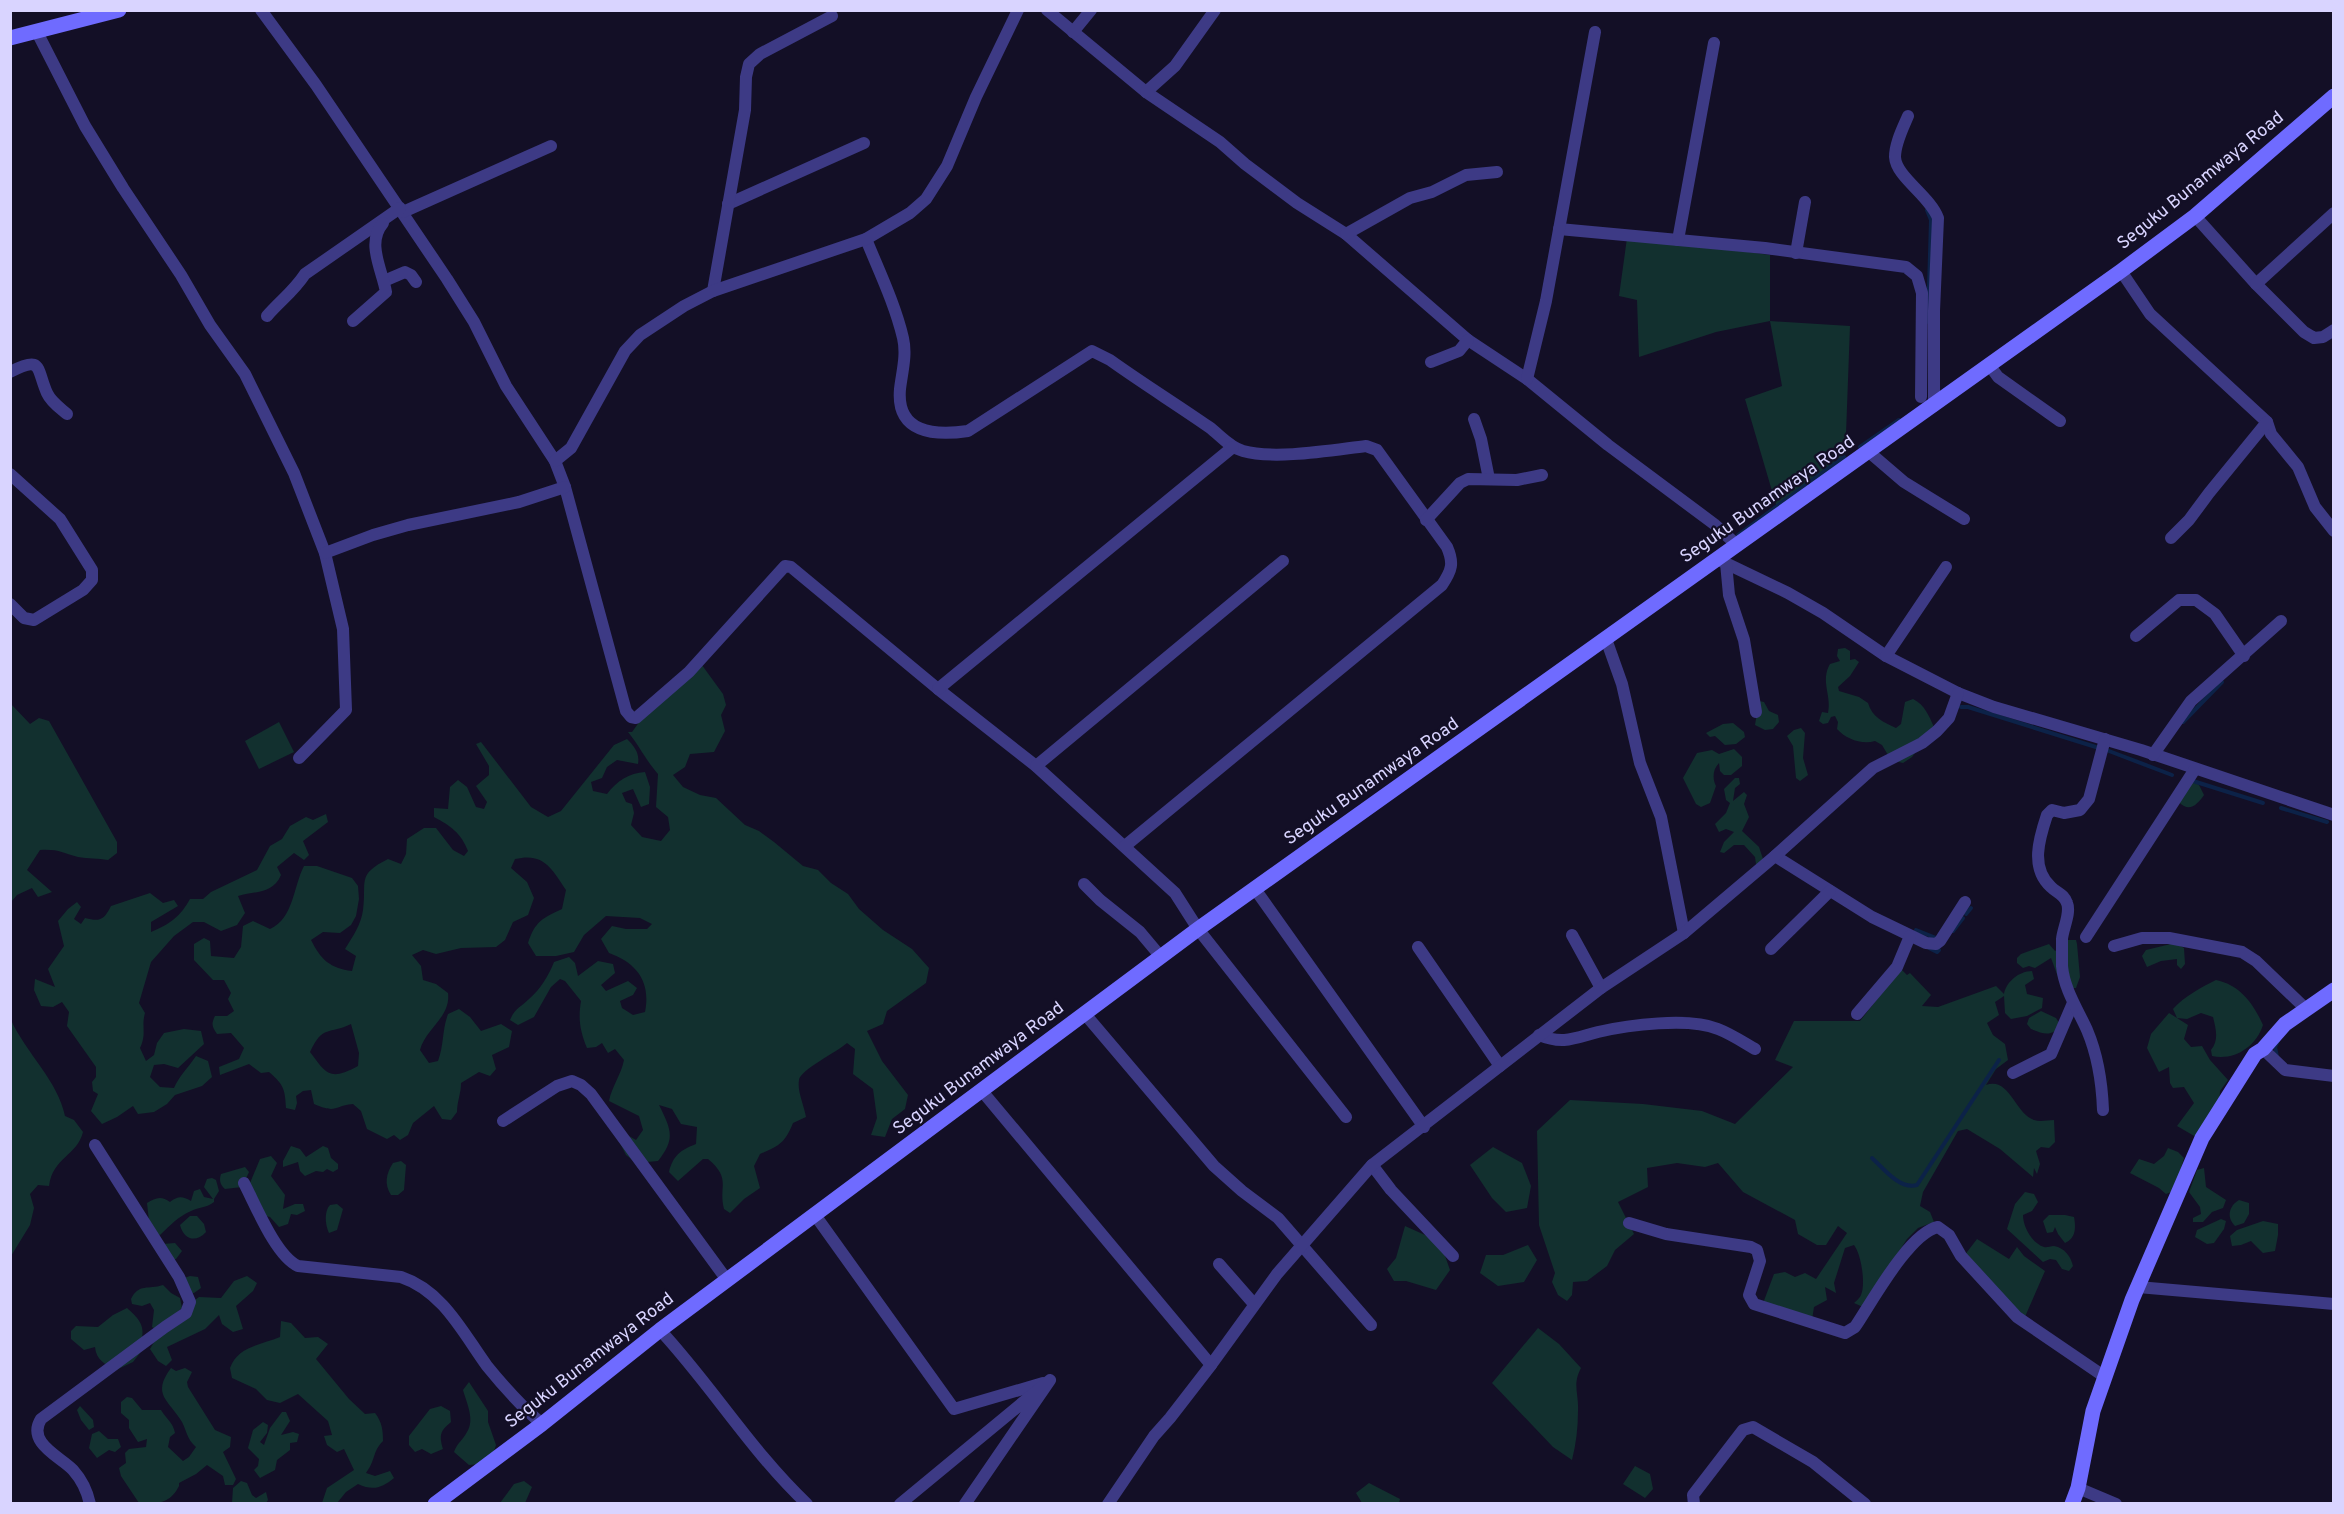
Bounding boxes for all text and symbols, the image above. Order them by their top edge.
street label: Seguku Bunamwaya Road [2113,107,2289,255]
street label: Seguku Bunamwaya Road [1676,431,1860,569]
street label: Seguku Bunamwaya Road [1280,713,1464,851]
street label: Seguku Bunamwaya Road [889,997,1069,1141]
street label: Seguku Bunamwaya Road [501,1288,679,1434]

